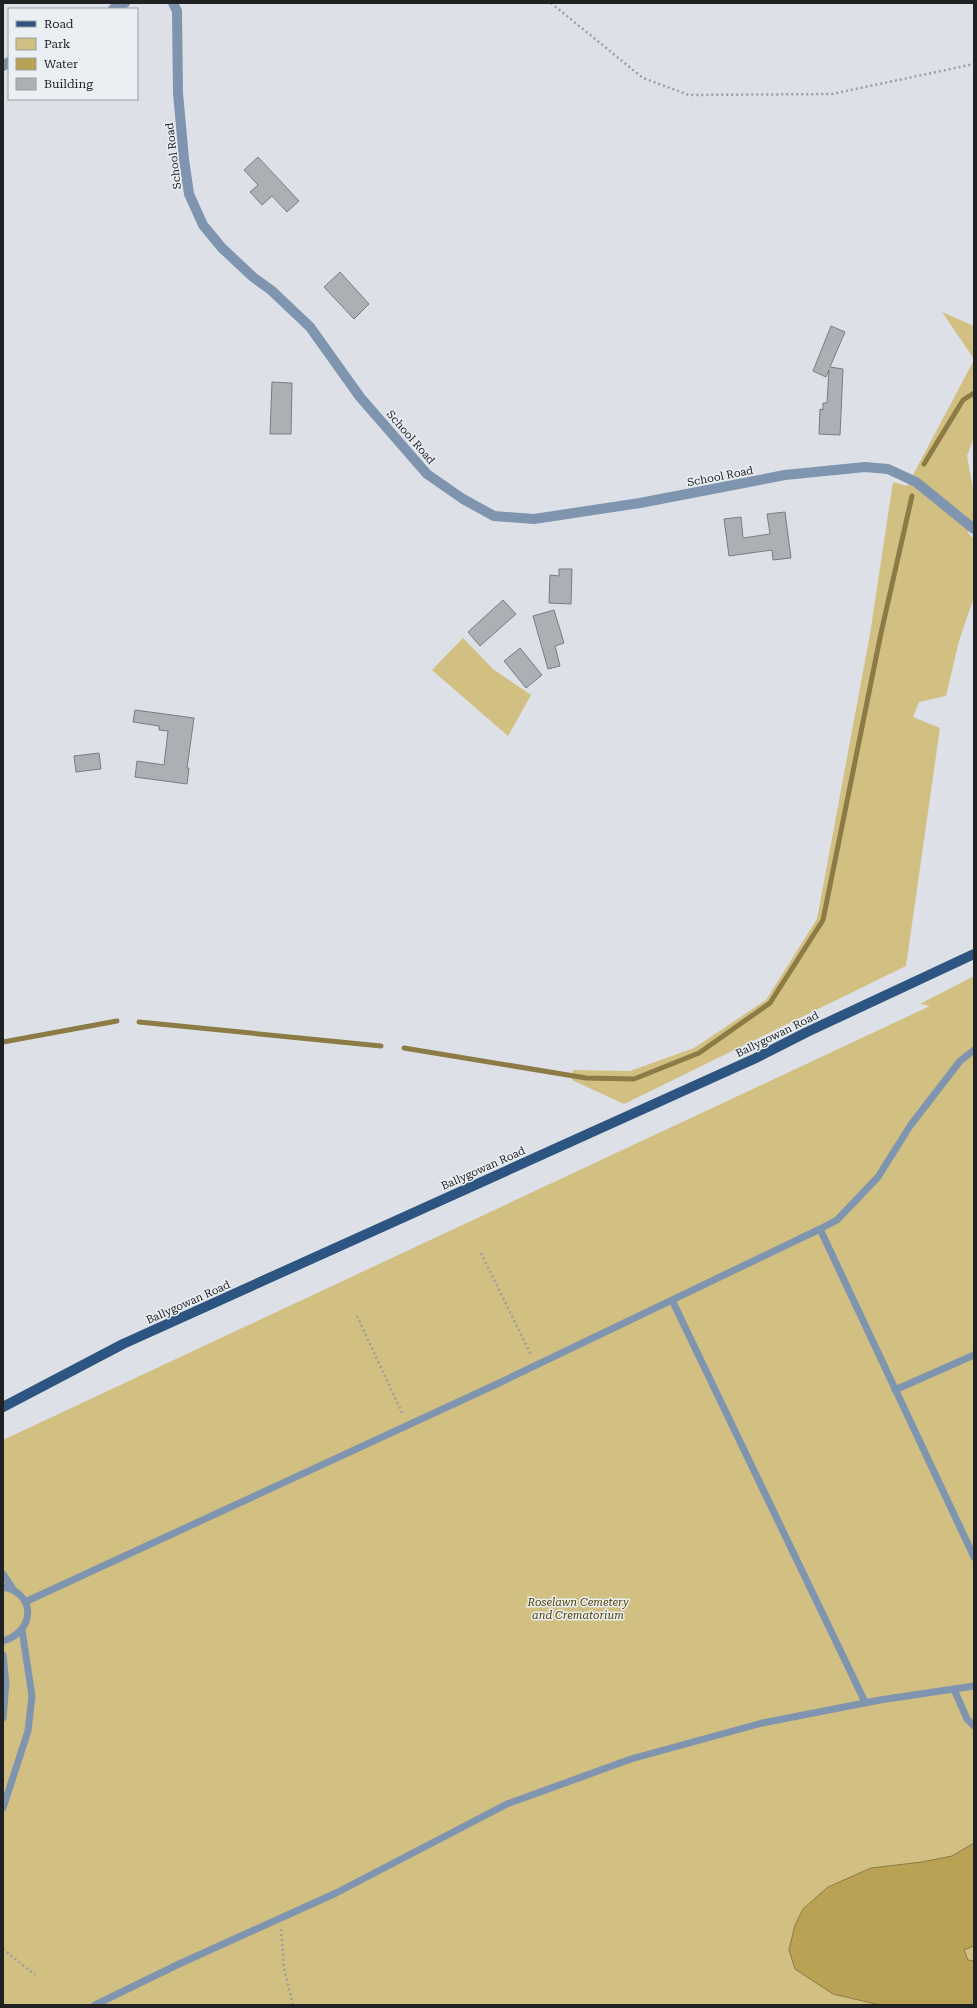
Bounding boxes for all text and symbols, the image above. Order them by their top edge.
legend [8,8,138,100]
text: Road [44,17,74,31]
text: Park [44,37,71,51]
text: Water [44,57,78,71]
text: Building [44,77,93,91]
street label: School Road [163,122,184,190]
street label: School Road [384,408,438,467]
street label: School Road [686,464,754,489]
street label: Ballygowan Road [734,1009,821,1060]
street label: Ballygowan Road [439,1144,527,1193]
street label: Ballygowan Road [144,1278,232,1327]
park label: Roselawn Cemetery and Crematorium [526,1596,629,1622]

